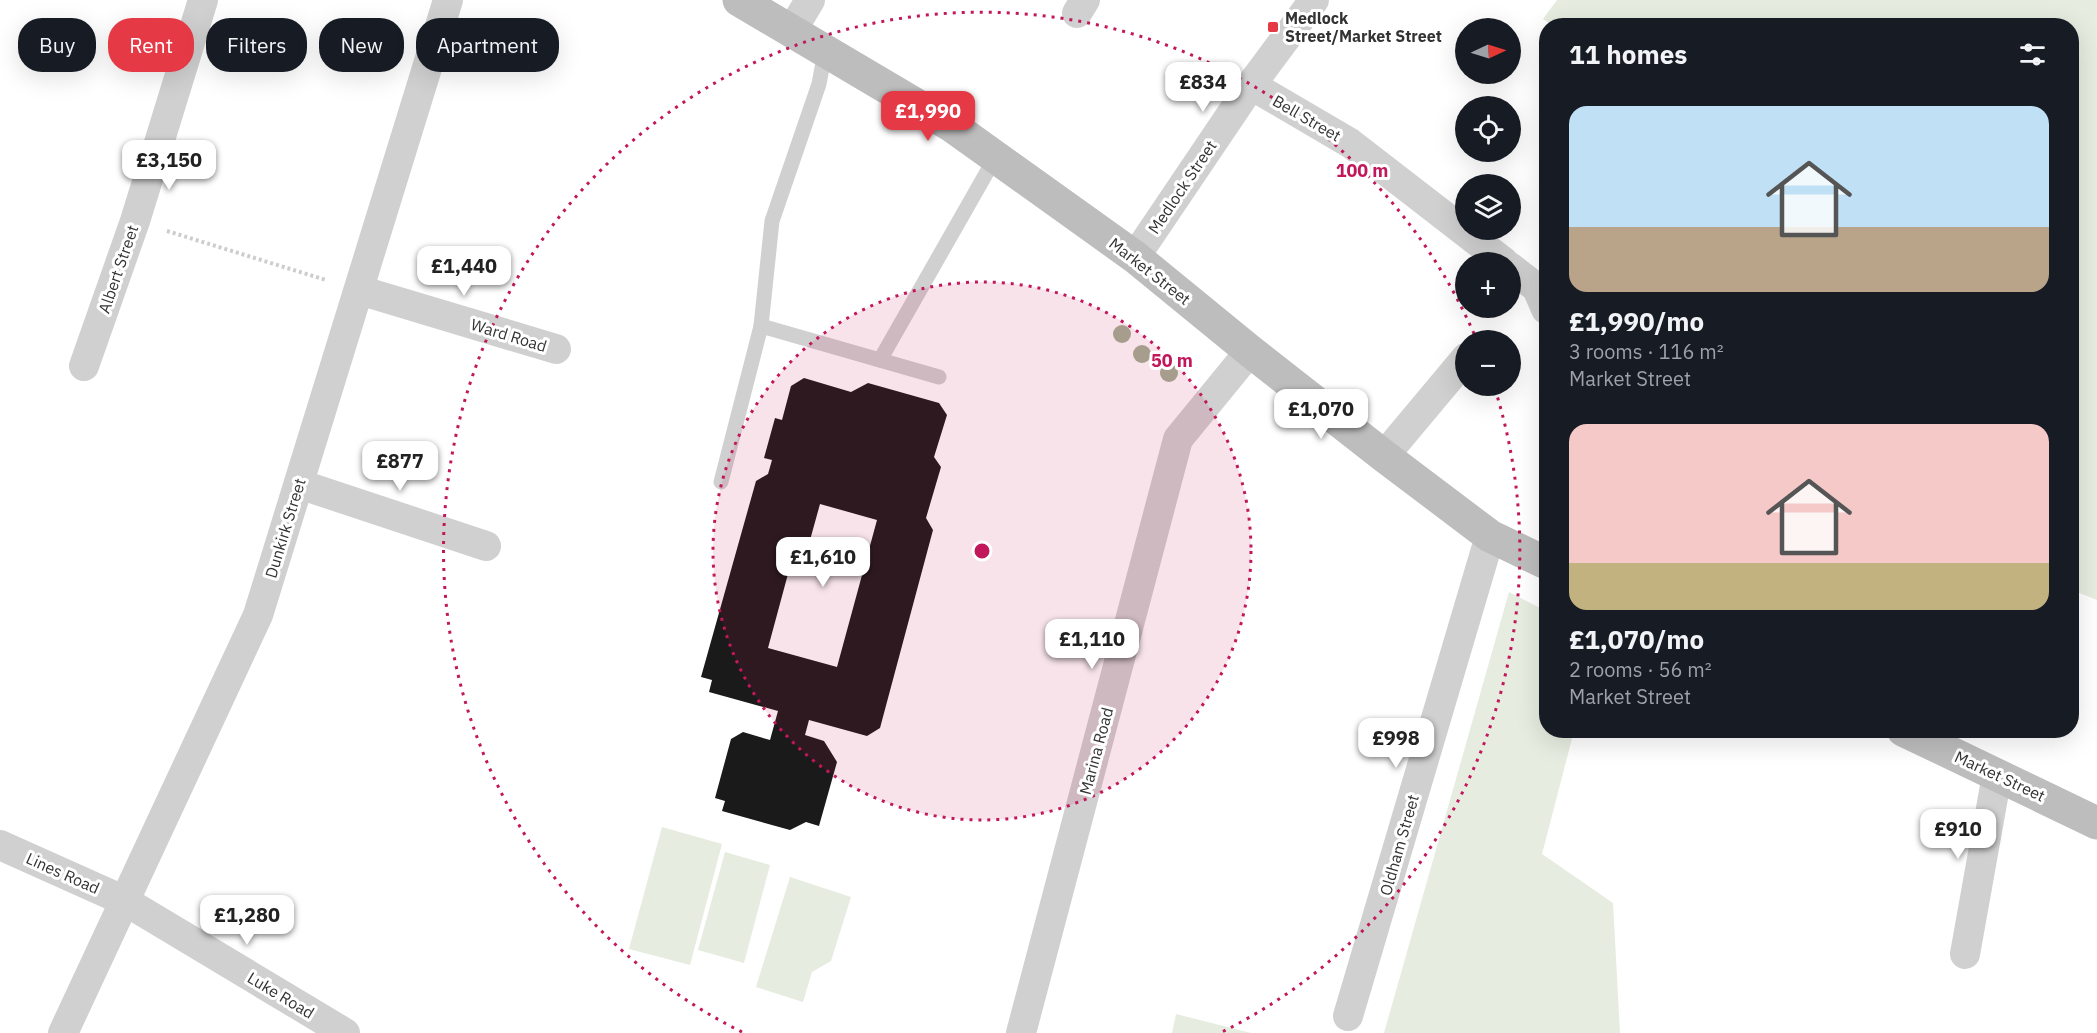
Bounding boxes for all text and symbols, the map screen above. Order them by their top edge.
place label: Medlock Street/Market Street [1285,8,1442,46]
chip: Buy [18,18,96,72]
chip: Rent [108,18,194,72]
chip: Filters [206,18,307,72]
chip: New [319,18,404,72]
chip: Apartment [416,18,559,72]
north arrow [1455,18,1521,84]
map controls [1455,18,1521,396]
marker: Medlock Street/Market Street [1266,20,1280,34]
text: 11 homes [1569,37,1687,71]
icon: filters [2016,38,2049,71]
pin: £834 [1167,62,1239,113]
text: £834 [1179,68,1227,95]
street label: Bell Street [1269,90,1345,146]
pin: £1,990 [879,91,977,142]
button: locate [1455,96,1521,162]
text: £1,990 [895,97,961,124]
street label: Medlock Street [1143,136,1221,238]
pin: £3,150 [120,140,218,191]
icon: home [1755,145,1863,253]
text: £3,150 [136,146,202,173]
text: 100 m [1336,159,1388,182]
button: layers [1455,174,1521,240]
street label: Albert Street [94,222,142,316]
street label: Market Street [1105,233,1195,309]
pin: £1,440 [415,246,513,297]
text: £1,440 [431,252,497,279]
button: + [1455,252,1521,318]
text: £1,990/mo [1569,304,1704,338]
street label: Ward Road [469,314,549,356]
button: − [1455,330,1521,396]
text: 3 rooms · 116 m² [1569,338,1724,365]
text: 50 m [1151,349,1193,372]
text: Market Street [1569,365,1691,392]
pin: £1,070 [1272,389,1370,440]
text: £1,070 [1288,395,1354,422]
pin: £877 [364,441,436,492]
text: £877 [376,447,424,474]
icon: home [1755,463,1863,571]
street label: Dunkirk Street [260,476,310,580]
pin: £1,610 [774,537,872,588]
centre of rings [972,541,992,561]
text: £1,610 [790,543,856,570]
pin: £1,110 [1043,619,1141,670]
text: £1,070/mo [1569,622,1704,656]
text: £1,110 [1059,625,1125,652]
text: 2 rooms · 56 m² [1569,656,1712,683]
text: Market Street [1569,683,1691,710]
street label: Marina Road [1075,705,1117,797]
pin: £998 [1360,718,1432,769]
text: £998 [1372,724,1420,751]
street label: Market Street [1952,746,2048,806]
street label: Oldham Street [1375,792,1423,898]
pin: £910 [1922,809,1994,860]
text: £910 [1934,815,1982,842]
street label: Lines Road [23,848,103,898]
pin: £1,280 [198,895,296,946]
text: £1,280 [214,901,280,928]
street label: Luke Road [244,967,318,1023]

